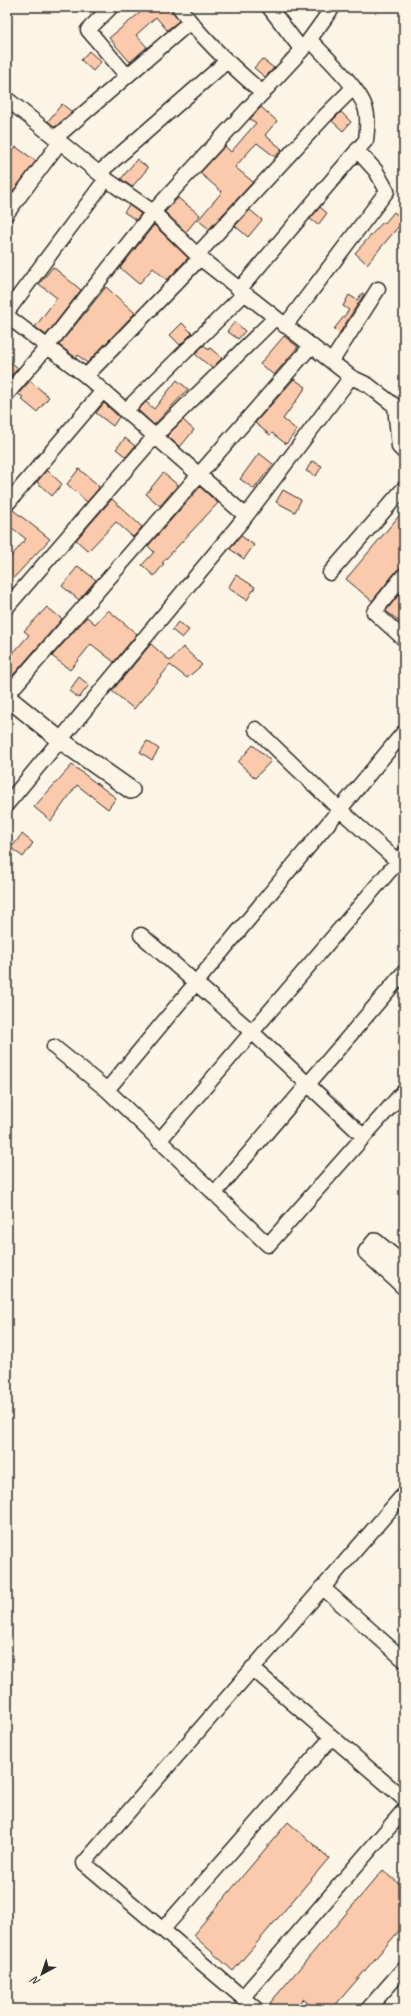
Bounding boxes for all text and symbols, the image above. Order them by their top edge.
north arrow [22,1954,62,1994]
text: N [27,1973,43,1989]

